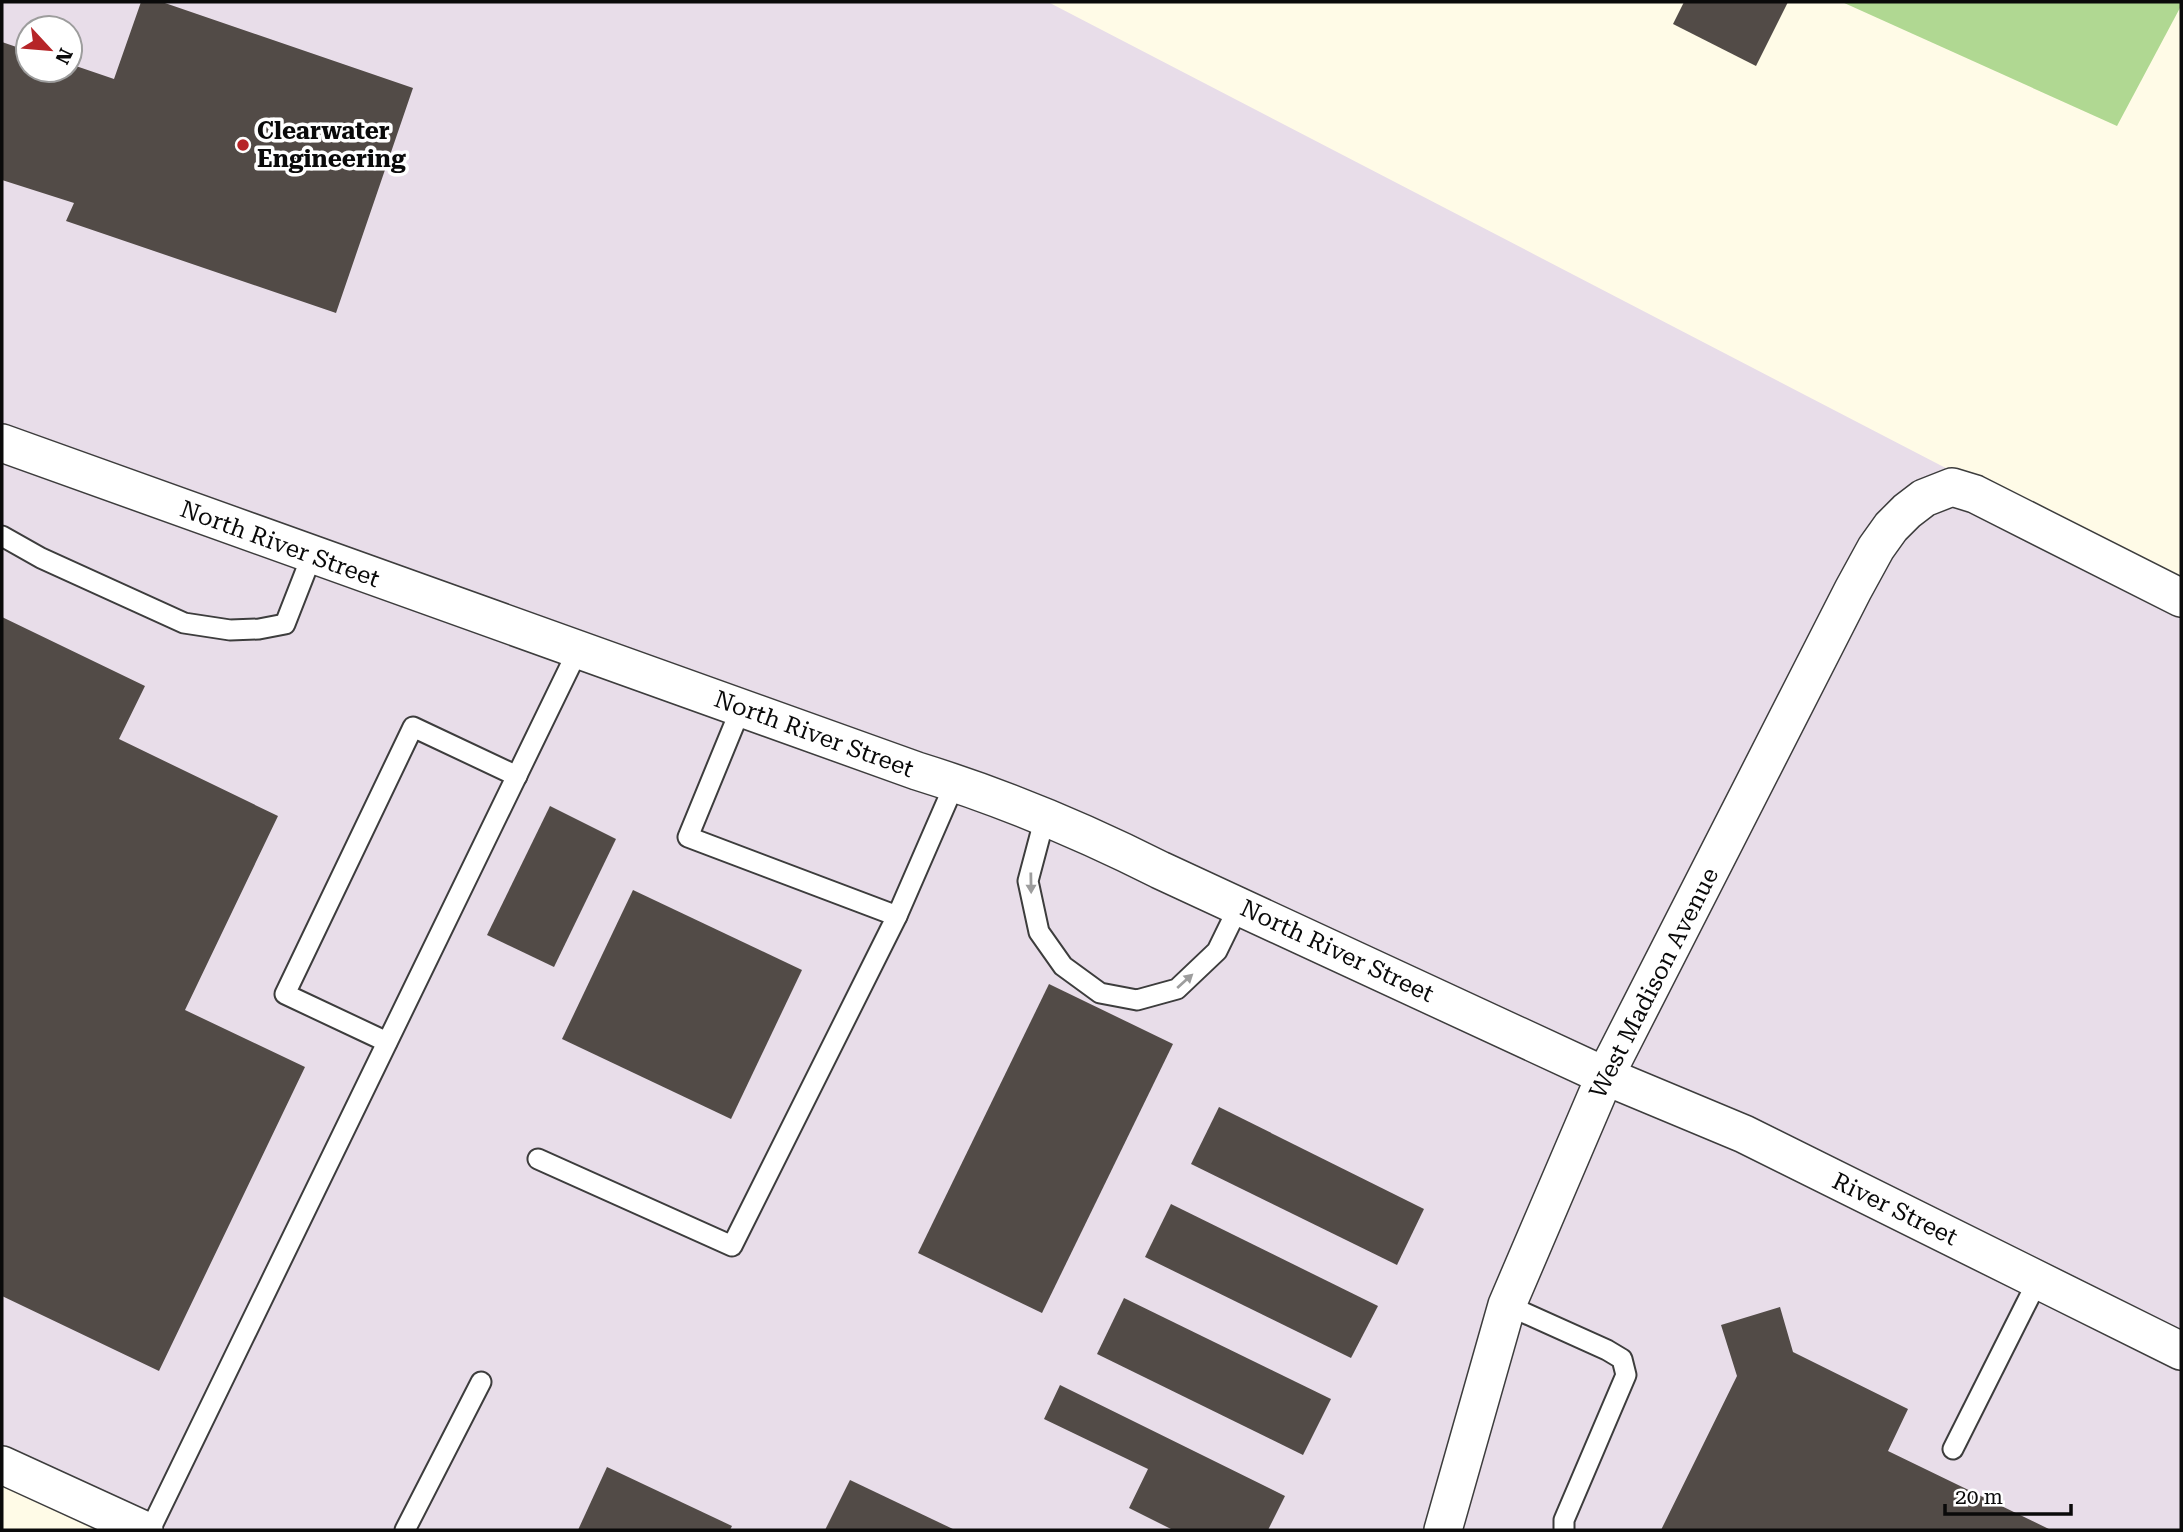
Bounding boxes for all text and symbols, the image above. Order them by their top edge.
north arrow [14,14,84,84]
text: N [50,45,77,68]
place label: Clearwater Engineering [257,117,406,173]
marker: Clearwater Engineering [235,137,251,153]
street label: North River Street [176,495,384,593]
street label: North River Street [710,685,918,783]
street label: West Madison Avenue [1584,863,1724,1103]
one-way arrow [1025,872,1036,894]
street label: North River Street [1236,894,1438,1008]
one-way arrow [1176,974,1193,990]
street label: River Street [1828,1167,1962,1251]
scale bar [1945,1472,2071,1516]
text: 20 m [1955,1485,2003,1509]

